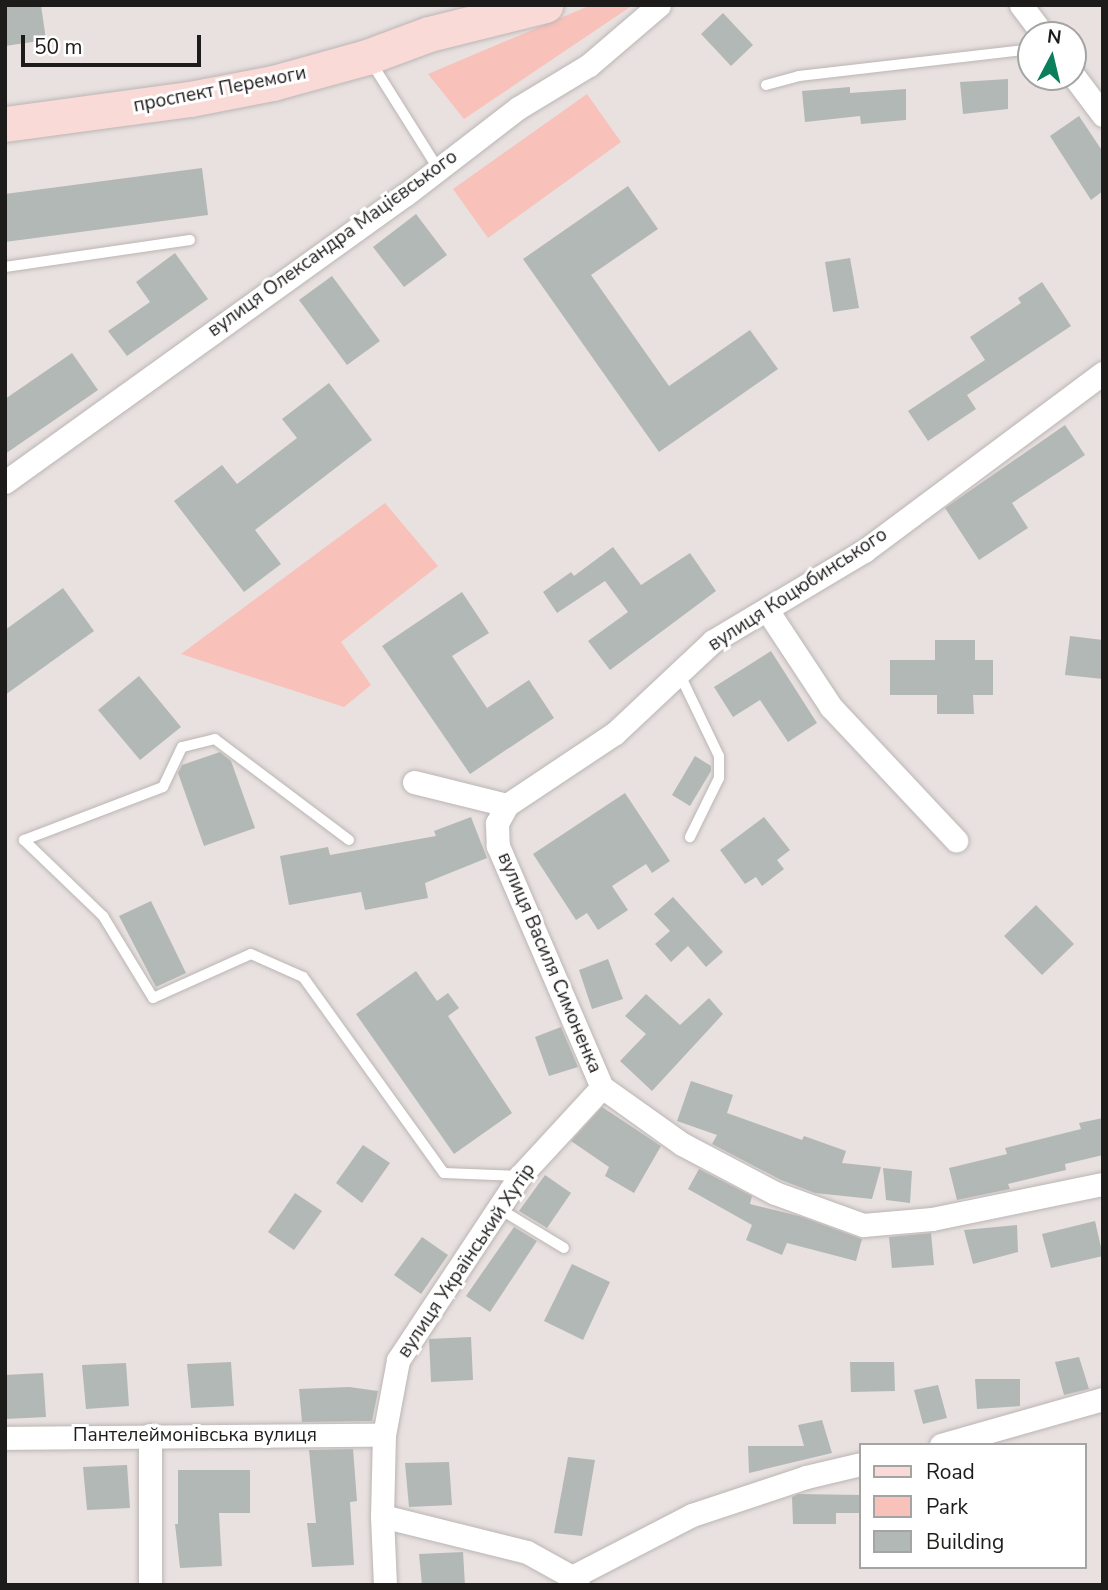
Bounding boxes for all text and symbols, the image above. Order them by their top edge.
scale bar [24,21,205,65]
north arrow [1017,21,1087,91]
text: N [1046,23,1063,51]
text: 50 m [34,33,83,61]
street label: проспект Перемоги [132,62,308,118]
street label: вулиця Олександра Мацієвського [204,146,462,342]
street label: вулиця Коцюбинського [704,524,892,656]
street label: вулиця Василя Симоненка [492,849,606,1077]
street label: вулиця Український Хутір [393,1160,541,1362]
street label: Пантелеймонівська вулиця [73,1425,317,1447]
legend [860,1443,1087,1569]
text: Road [926,1458,975,1486]
text: Park [926,1493,968,1521]
text: Building [926,1528,1004,1556]

